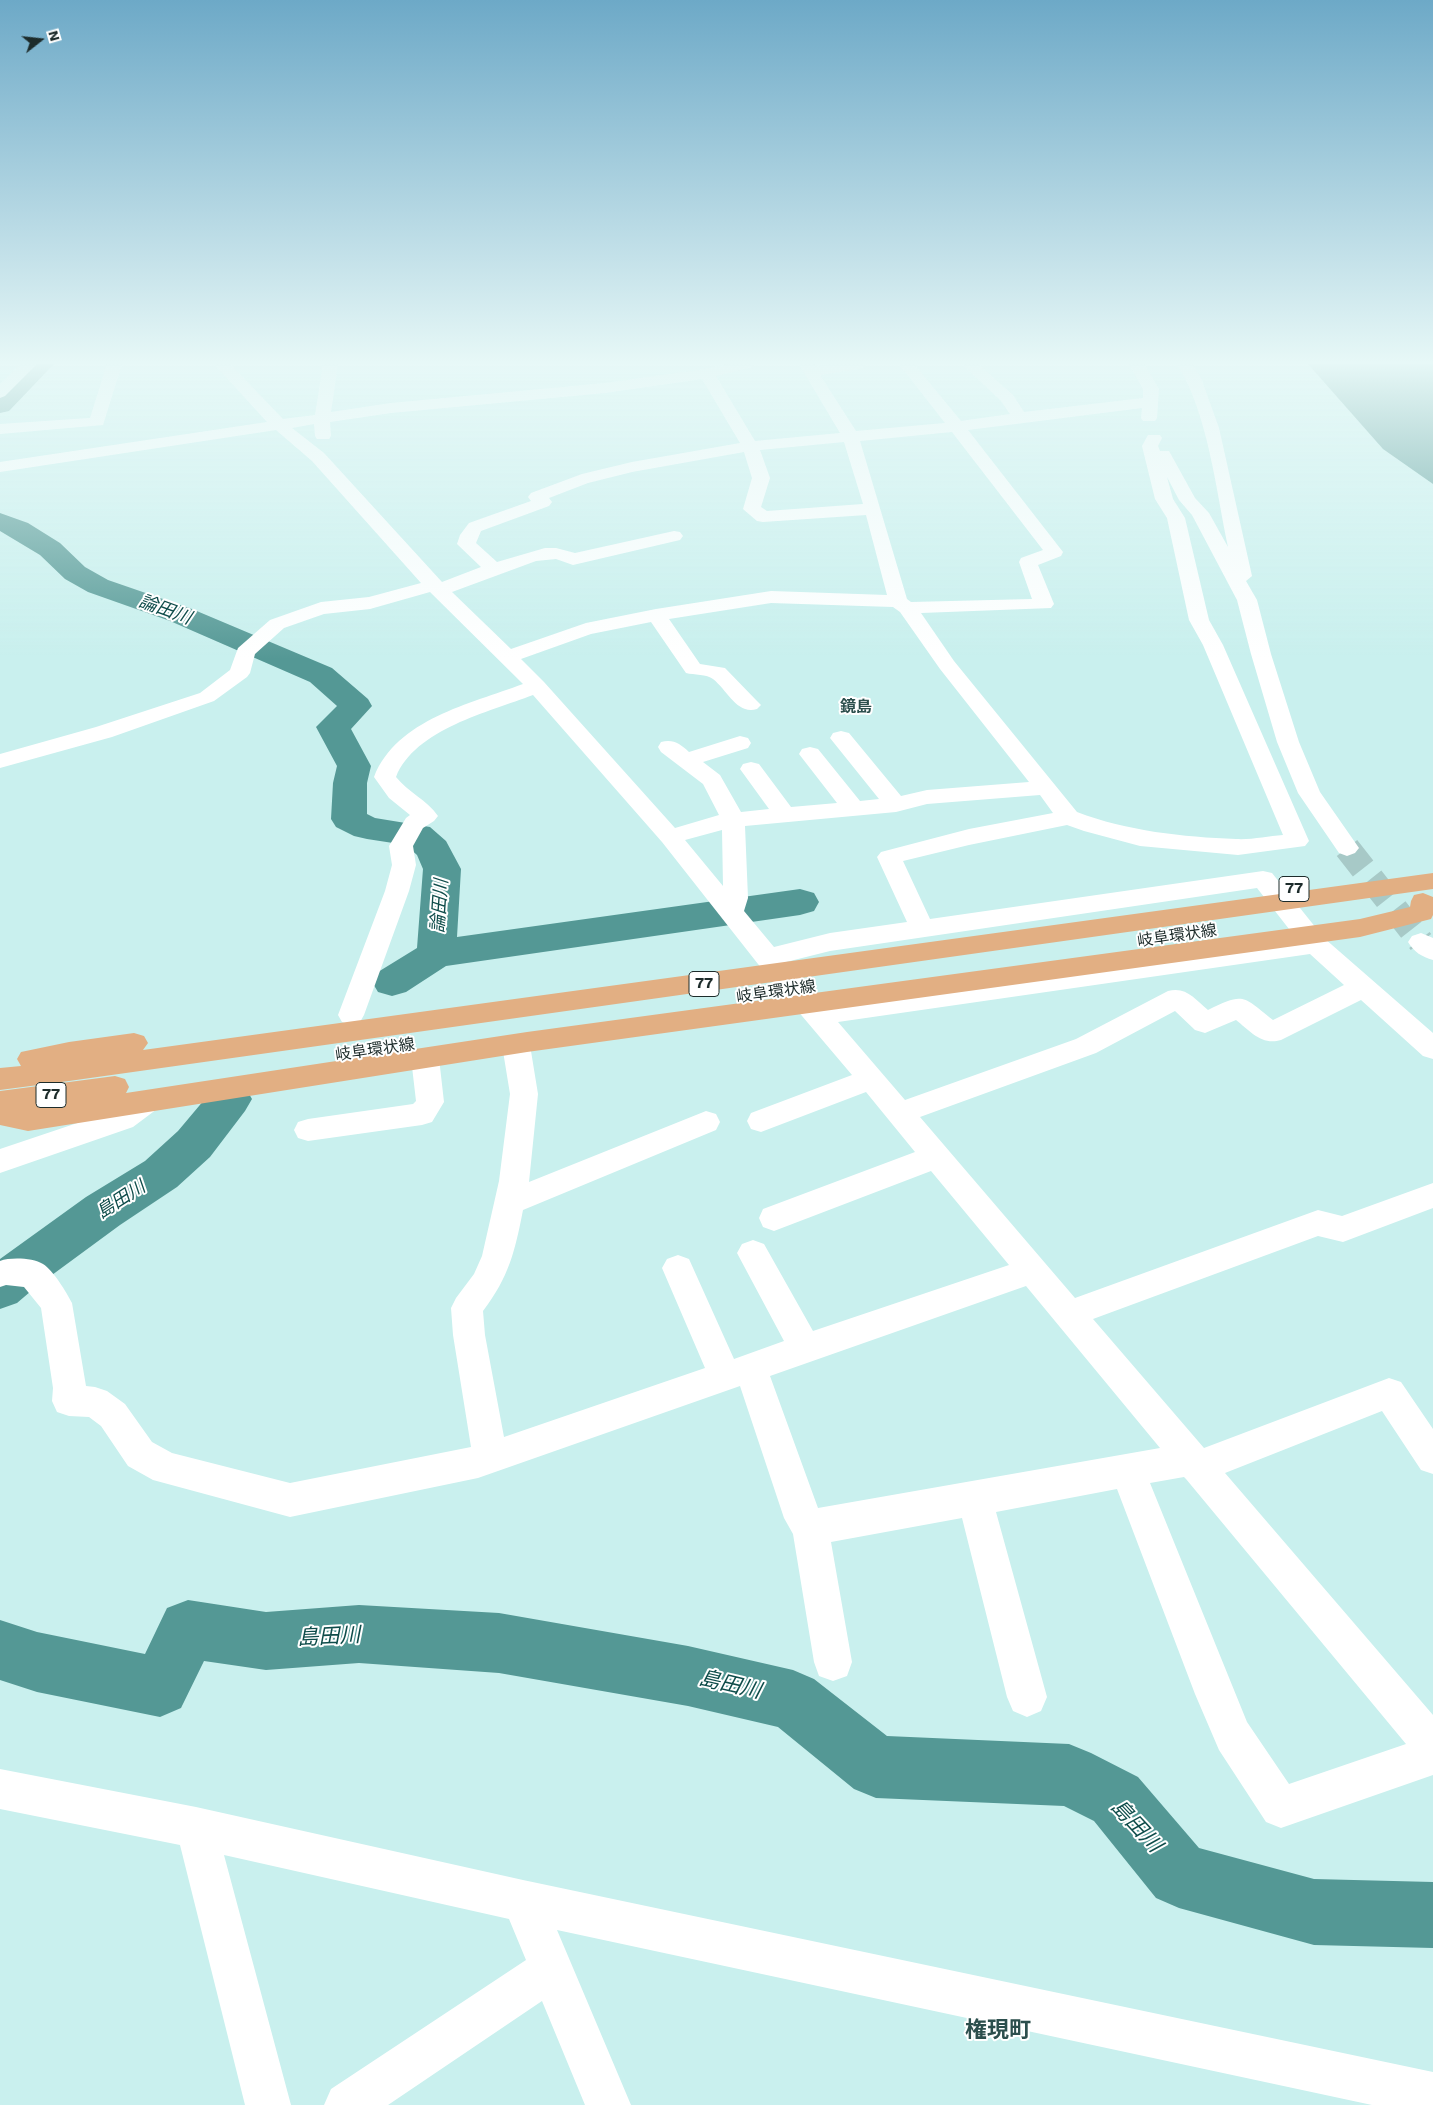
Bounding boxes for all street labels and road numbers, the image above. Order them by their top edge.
road number: 77 [1279,876,1309,902]
street label: 岐阜環状線 [1136,921,1218,951]
road number: 77 [689,972,719,996]
street label: 岐阜環状線 [735,977,817,1007]
street label: 岐阜環状線 [334,1035,416,1065]
road number: 77 [36,1082,66,1108]

